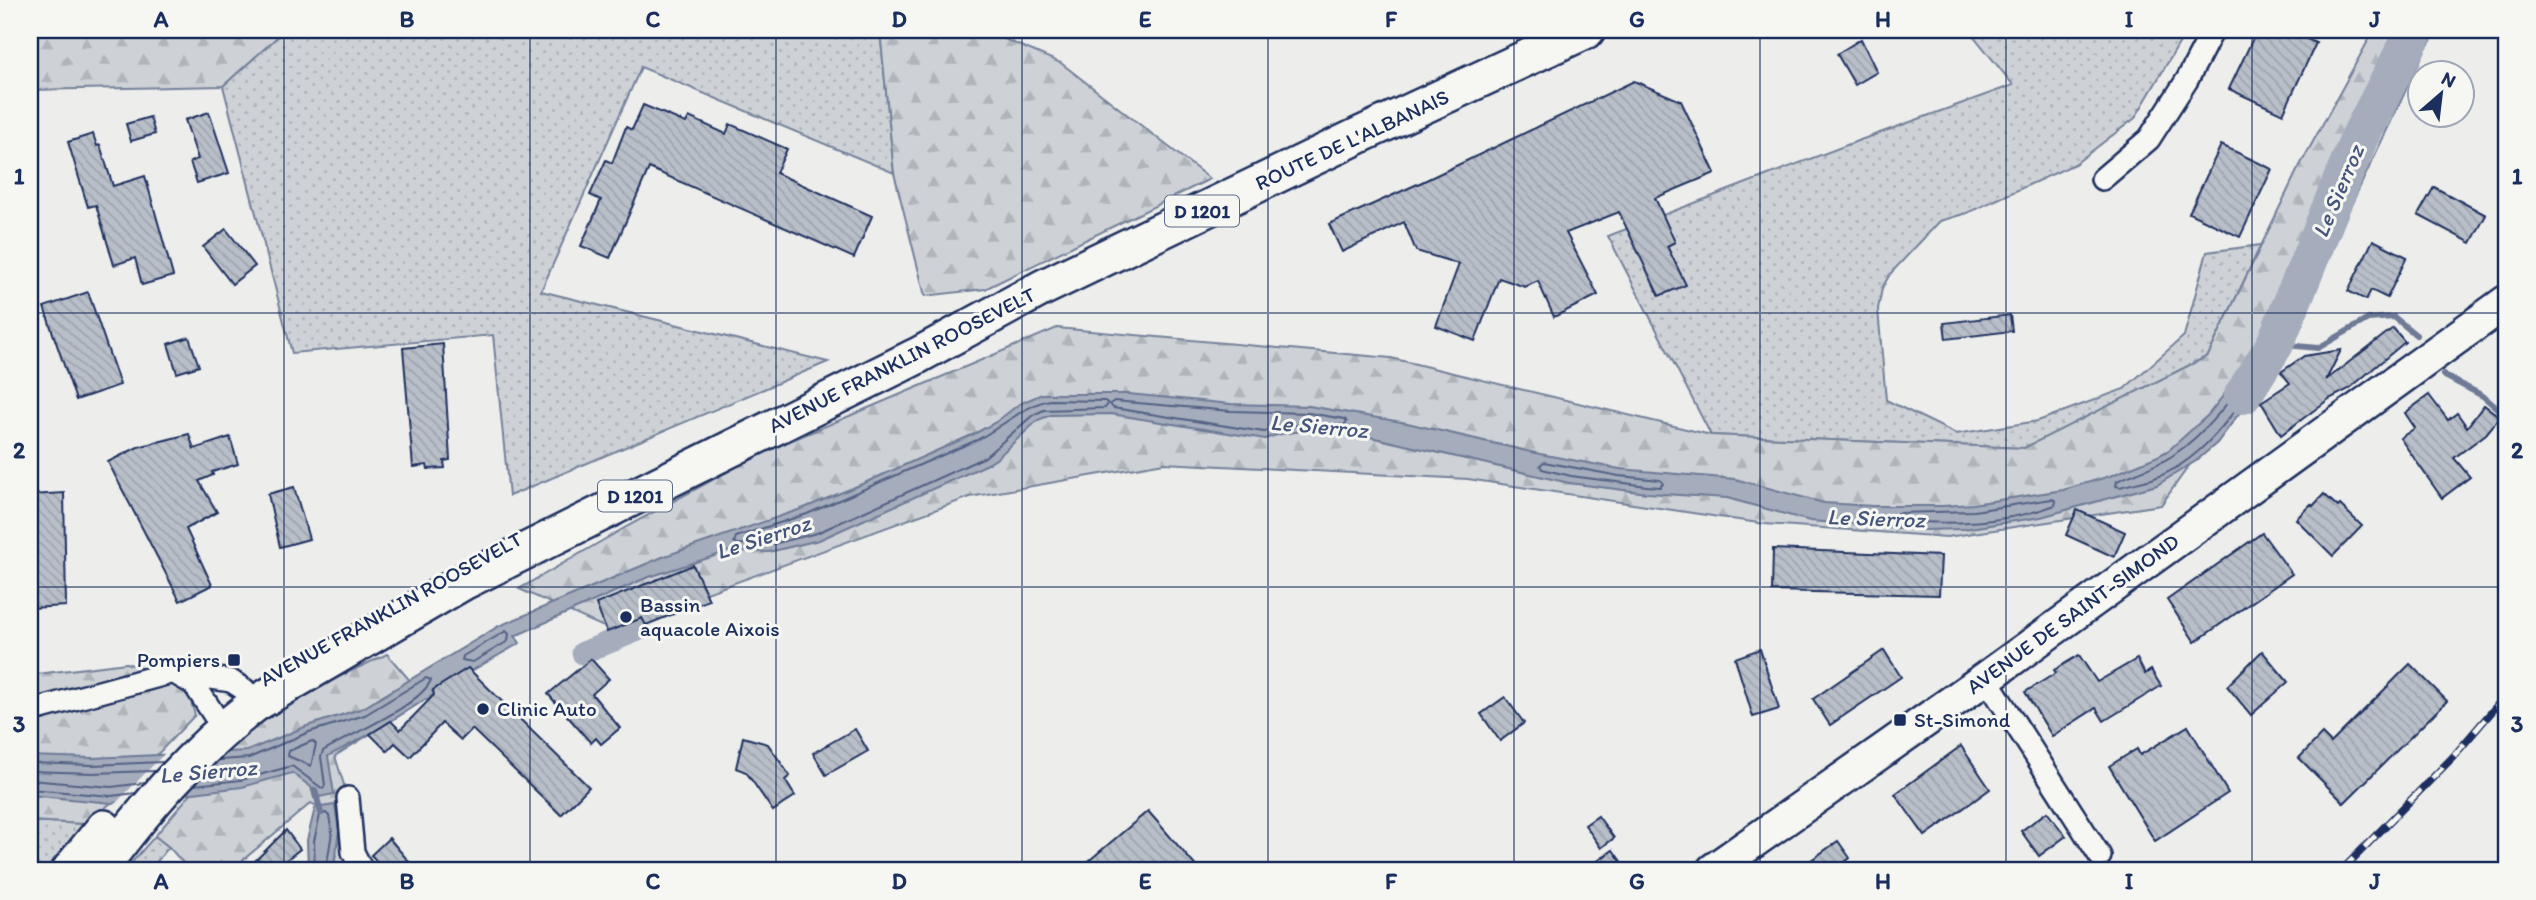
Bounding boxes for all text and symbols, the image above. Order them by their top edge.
text: A [153,5,169,33]
text: B [400,5,415,33]
text: C [646,5,661,33]
text: D [891,5,907,33]
text: E [1139,5,1152,33]
text: F [1385,5,1398,33]
text: G [1629,5,1645,33]
text: H [1875,5,1891,33]
text: I [2125,5,2134,33]
text: J [2368,5,2381,33]
north arrow [2406,60,2476,130]
text: N [2438,66,2460,93]
street label: ROUTE DE L'ALBANAIS [1251,84,1453,195]
water label: Le Sierroz [2306,139,2371,242]
text: 1 [14,162,25,190]
text: 1 [2512,162,2523,190]
road number: D 1201 [1165,196,1239,226]
street label: AVENUE FRANKLIN ROOSEVELT [764,281,1040,438]
water label: Le Sierroz [1269,408,1370,444]
text: 2 [13,436,26,464]
text: 2 [2511,436,2524,464]
road number: D 1201 [598,481,672,512]
water label: Le Sierroz [1827,502,1927,534]
water label: Le Sierroz [712,508,815,565]
street label: AVENUE FRANKLIN ROOSEVELT [255,526,526,691]
street label: AVENUE DE SAINT-SIMOND [1962,528,2184,699]
place label: Bassin aquacole Aixois [640,592,780,641]
marker: Bassin aquacole Aixois [618,609,634,625]
place label: Pompiers [137,647,220,672]
marker: Pompiers [226,652,242,668]
place label: Clinic Auto [497,696,597,721]
marker: Clinic Auto [475,701,491,717]
place label: St-Simond [1914,707,2011,732]
text: 3 [13,710,26,738]
text: 3 [2511,710,2524,738]
marker: St-Simond [1892,712,1908,728]
water label: Le Sierroz [158,753,259,789]
text: A [153,867,169,895]
text: B [400,867,415,895]
text: C [646,867,661,895]
text: D [891,867,907,895]
text: E [1139,867,1152,895]
text: F [1385,867,1398,895]
text: G [1629,867,1645,895]
text: H [1875,867,1891,895]
text: I [2125,867,2134,895]
text: J [2368,867,2381,895]

